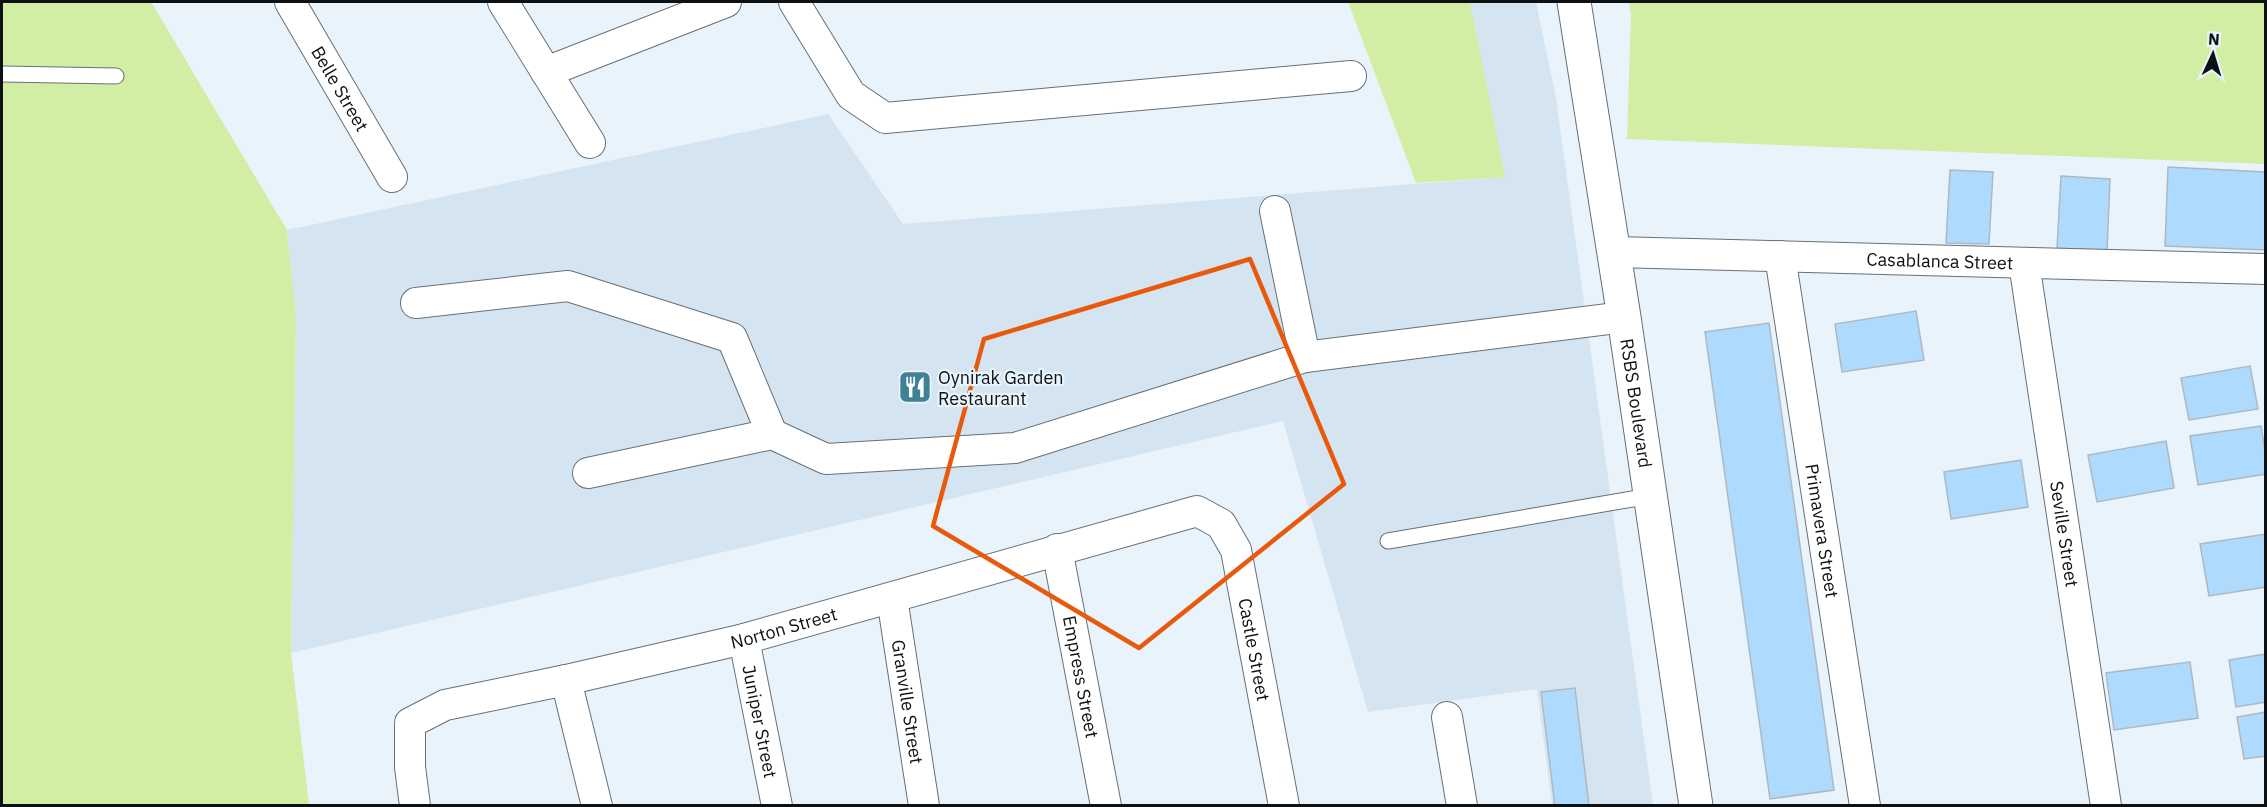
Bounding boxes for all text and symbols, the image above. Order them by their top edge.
north arrow [2183,24,2243,84]
text: N [2208,29,2221,49]
street label: Belle Street [307,42,374,135]
street label: Casablanca Street [1866,247,2014,274]
street label: RSBS Boulevard [1616,337,1658,469]
place label: Oynirak Garden Restaurant [938,366,1064,410]
restaurant icon: Oynirak Garden Restaurant [897,369,933,405]
street label: Primavera Street [1801,462,1844,599]
street label: Seville Street [2046,479,2084,588]
street label: Castle Street [1234,596,1276,703]
street label: Norton Street [728,602,840,653]
street label: Empress Street [1058,614,1104,740]
street label: Granville Street [887,638,929,766]
street label: Juniper Street [738,663,783,780]

